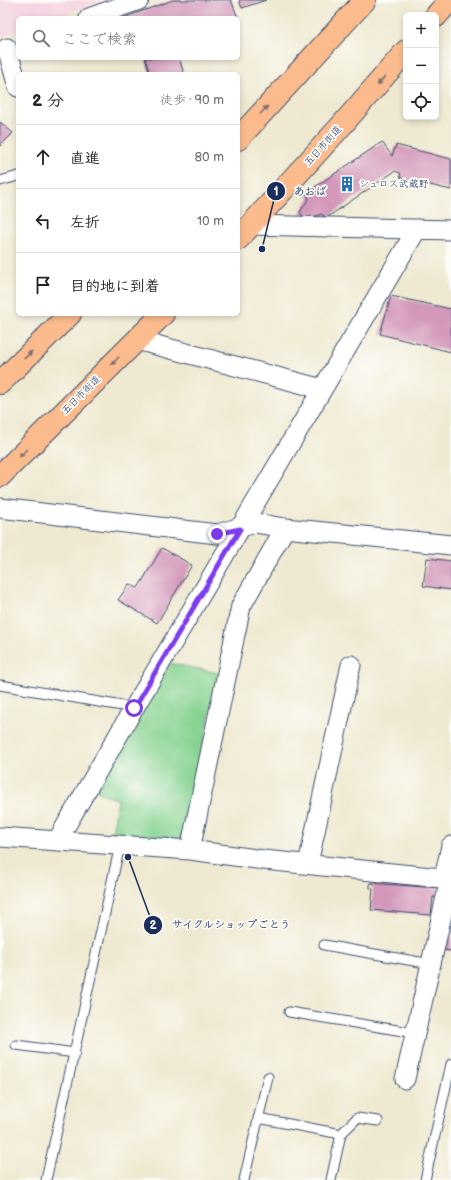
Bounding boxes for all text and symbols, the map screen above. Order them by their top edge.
map controls [403,12,439,120]
button: + [403,12,439,48]
search box [16,16,240,60]
icon: search [30,27,52,49]
text: ここで検索 [62,30,137,49]
button: − [403,48,439,84]
one-way arrow [376,76,385,86]
button: locate [403,84,439,120]
text: 2 分 [32,91,64,111]
text: 徒歩 · 90 m [160,92,224,108]
one-way arrow [260,105,269,116]
street label: 五日市街道 [302,123,344,169]
icon: ahead [32,146,54,168]
text: 直進 [70,149,100,168]
text: 80 m [195,149,224,165]
building icon: シュロス武蔵野 [338,175,356,193]
place label: シュロス武蔵野 [359,178,428,190]
callout: あおば [266,179,335,202]
text: 1 [273,184,279,199]
text: あおば [294,185,327,198]
icon: left [32,210,54,232]
text: 左折 [70,213,100,232]
text: 10 m [197,213,224,229]
icon: arrive [32,274,54,296]
text: 目的地に到着 [70,277,160,296]
one-way arrow [23,351,33,360]
one-way arrow [110,356,120,366]
street label: 五日市街道 [59,373,103,417]
one-way arrow [18,448,28,458]
route end [208,525,226,543]
route start [125,699,143,717]
callout: サイクルショップごとう [143,913,300,936]
text: 2 [149,918,157,933]
text: サイクルショップごとう [172,918,290,931]

